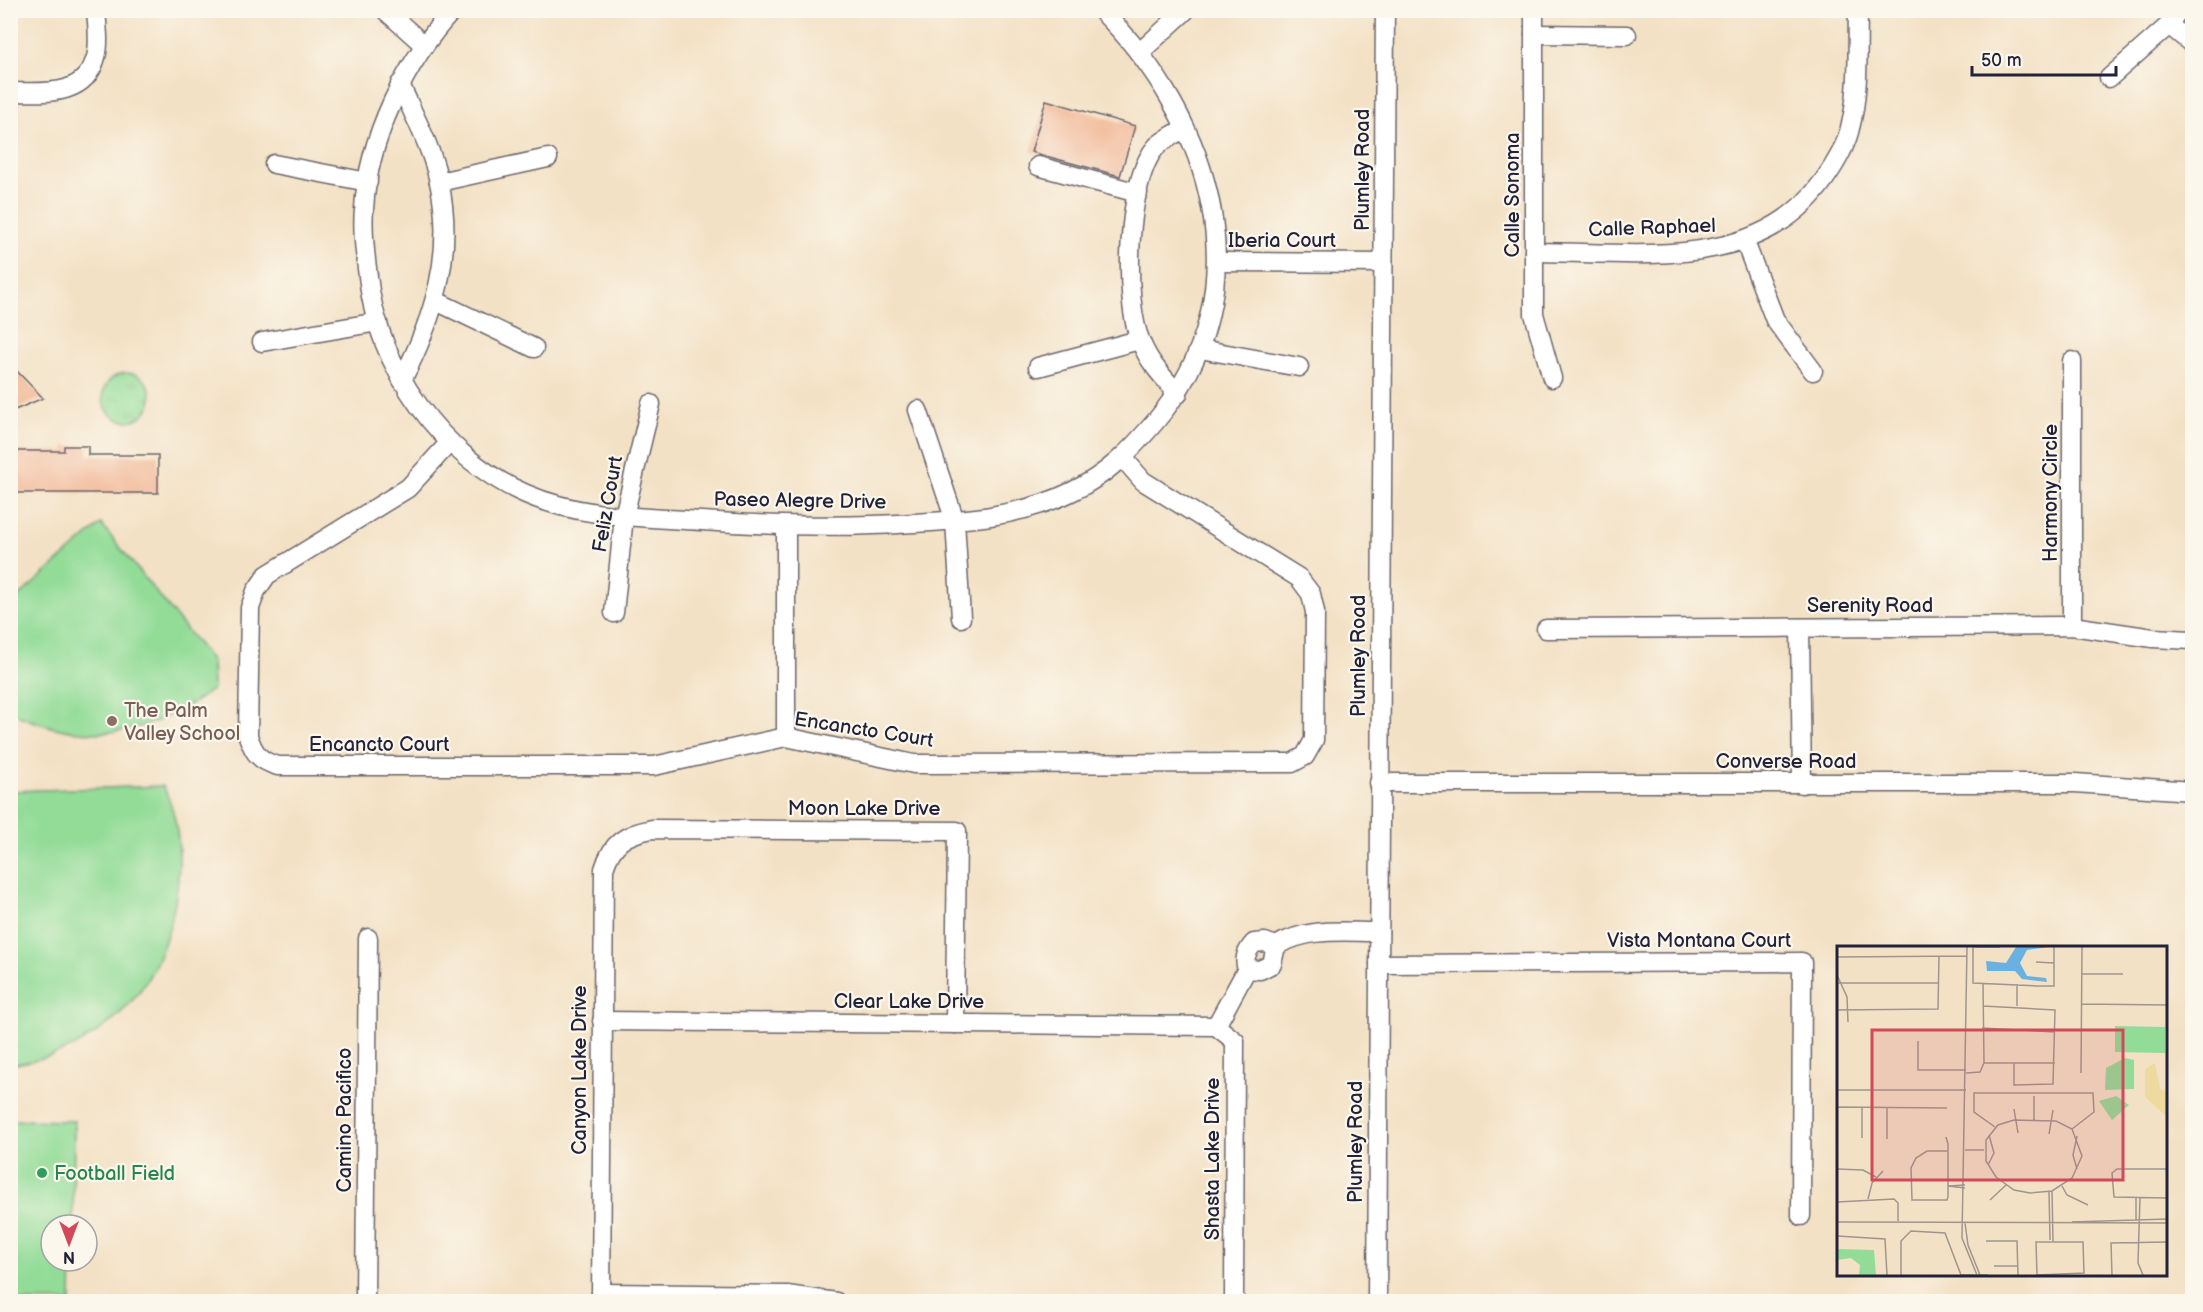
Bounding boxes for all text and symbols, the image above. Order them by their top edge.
scale bar [1972,39,2116,77]
text: 50 m [1981,50,2022,71]
street label: Plumley Road [1351,109,1375,231]
street label: Calle Sonoma [1501,132,1525,258]
street label: Calle Raphael [1588,214,1716,242]
street label: Iberia Court [1228,229,1336,253]
street label: Harmony Circle [2039,424,2063,562]
street label: Feliz Court [588,454,628,554]
street label: Paseo Alegre Drive [713,487,887,515]
street label: Serenity Road [1807,594,1933,618]
street label: Plumley Road [1347,595,1371,717]
place label: The Palm Valley School [124,699,240,746]
street label: Encancto Court [792,707,935,753]
marker: The Palm Valley School [105,714,119,728]
street label: Encancto Court [309,733,449,757]
street label: Converse Road [1716,750,1856,774]
street label: Moon Lake Drive [788,797,940,821]
street label: Vista Montana Court [1607,929,1791,953]
inset map [1837,946,2167,1276]
street label: Canyon Lake Drive [568,985,592,1155]
street label: Clear Lake Drive [834,990,984,1014]
street label: Camino Pacifico [333,1048,357,1192]
street label: Shasta Lake Drive [1201,1078,1225,1240]
street label: Plumley Road [1344,1081,1368,1203]
place label: Football Field [54,1162,175,1186]
marker: Football Field [35,1166,49,1180]
north arrow [39,1213,99,1273]
text: N [63,1247,75,1266]

